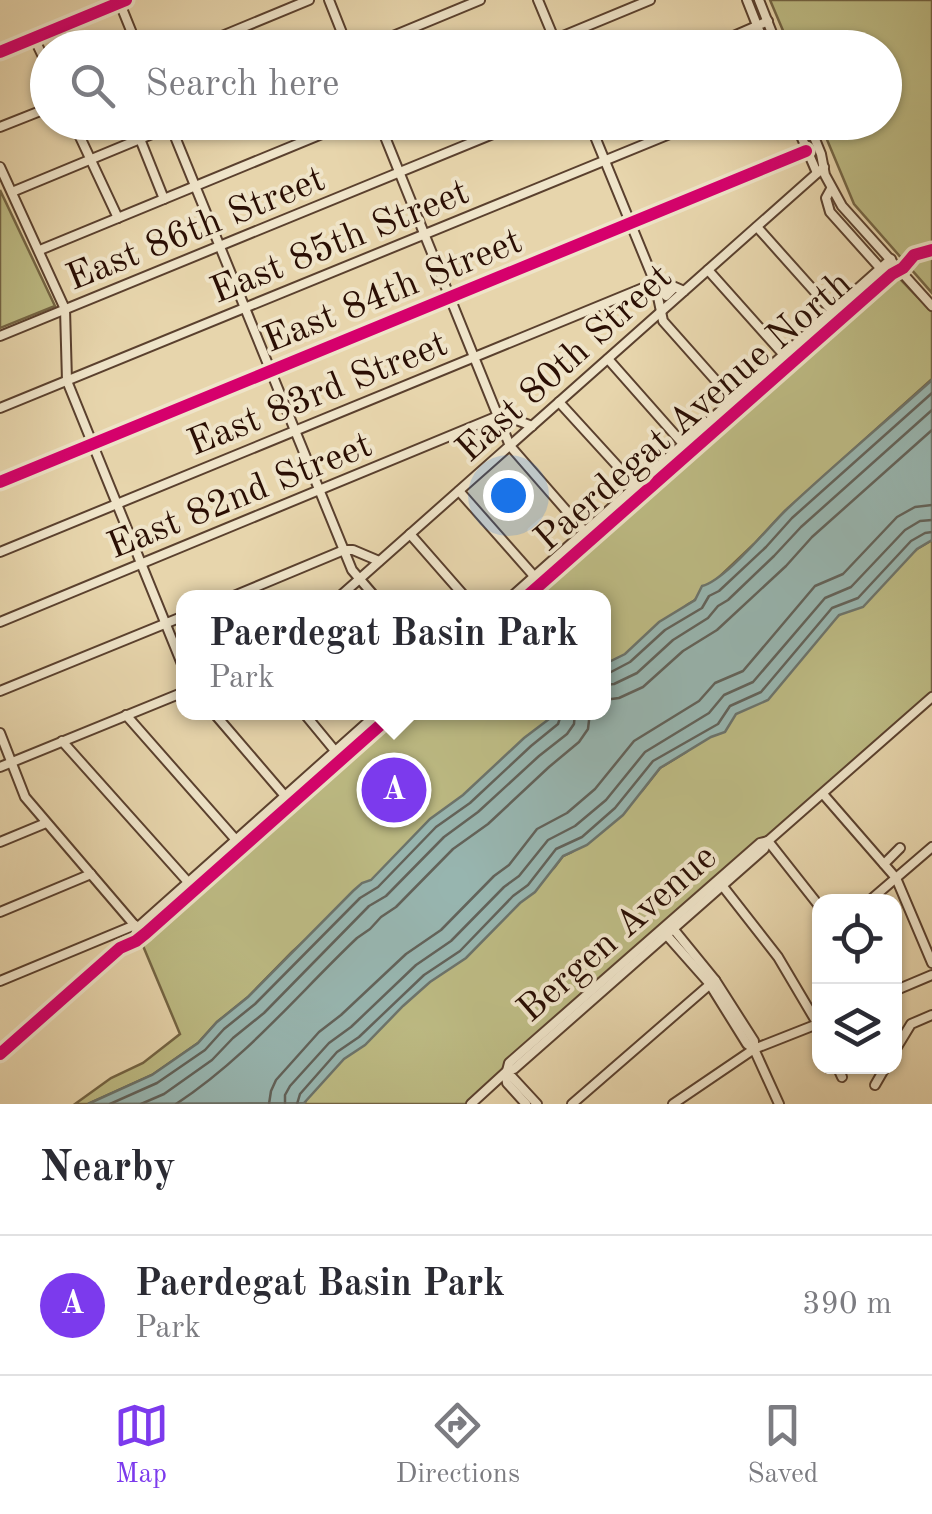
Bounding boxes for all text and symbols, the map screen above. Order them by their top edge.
search box [30,30,902,140]
icon: search [65,58,120,113]
text: Search here [145,66,340,104]
street label: East 86th Street [62,161,331,299]
street label: East 85th Street [206,174,475,312]
street label: East 84th Street [259,223,528,361]
street label: East 80th Street [450,258,680,470]
street label: Paerdegat Avenue North [528,265,859,560]
street label: East 83rd Street [183,325,453,464]
street label: East 82nd Street [103,426,378,567]
your location [483,470,534,521]
popup [176,590,611,720]
text: Paerdegat Basin Park [209,616,578,654]
text: Park [209,663,275,695]
pin: A [362,752,426,828]
street label: Bergen Avenue [511,838,724,1030]
map controls [812,894,902,1074]
button: locate [812,894,902,984]
button: layers [812,984,902,1074]
text: Nearby [40,1148,176,1190]
text: Paerdegat Basin Park [135,1266,505,1304]
text: A [60,1289,85,1321]
text: 390 m [802,1289,892,1321]
text: Park [135,1313,201,1345]
tab: Map [114,1398,169,1493]
tab: Directions [396,1398,520,1493]
tab: Saved [747,1398,818,1493]

